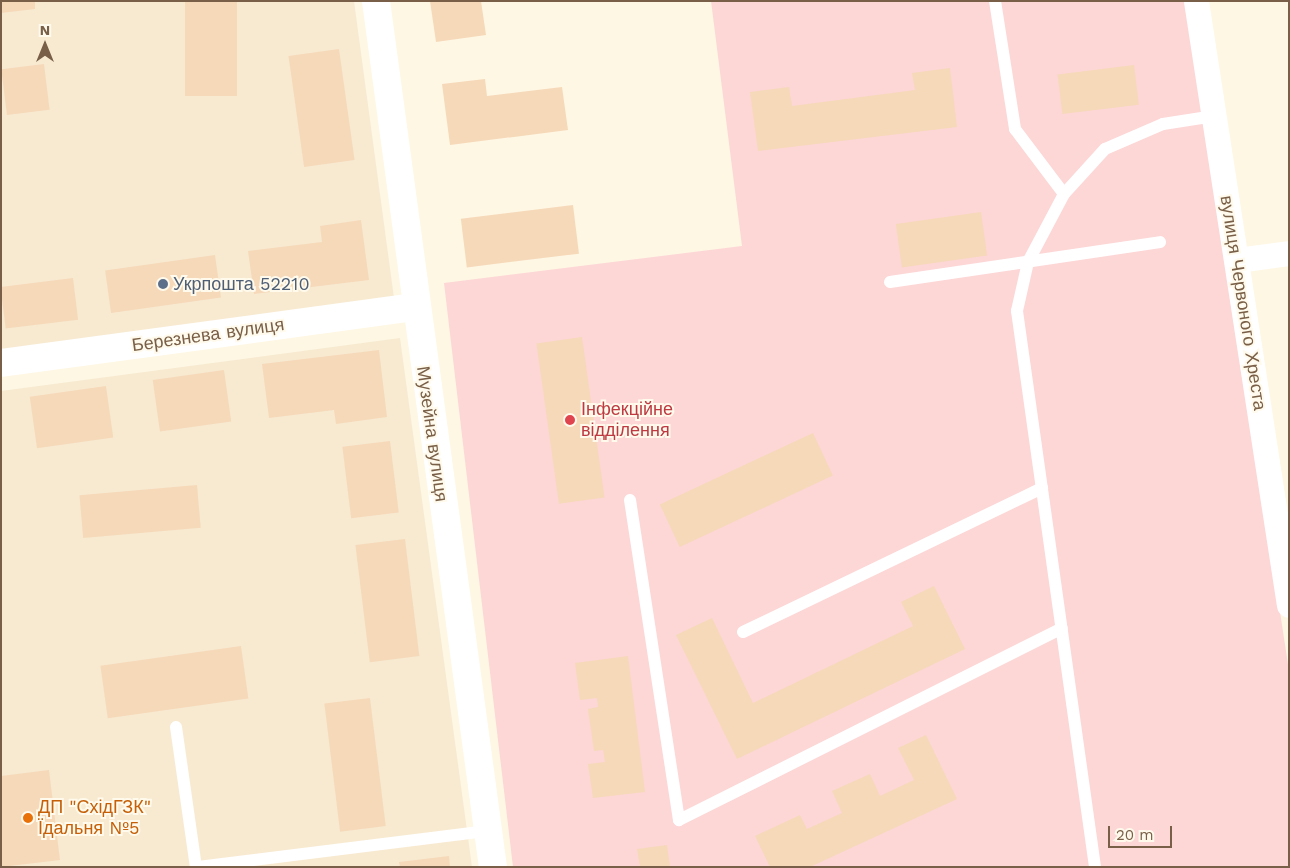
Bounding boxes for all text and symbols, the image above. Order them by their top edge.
north arrow [20,20,70,70]
text: N [40,22,50,38]
street label: вулиця Червоного Хреста [1215,194,1271,412]
place label: Укрпошта 52210 [173,273,310,295]
marker: Укрпошта 52210 [157,278,169,290]
street label: Березнева вулиця [130,314,286,356]
street label: Музейна вулиця [412,365,452,503]
place label: Інфекційне відділення [581,399,673,442]
marker: Інфекційне відділення [563,413,577,427]
place label: ДП "СхідГЗК" Їдальня №5 [38,797,151,840]
marker: ДП "СхідГЗК" Їдальня №5 [22,812,34,824]
scale bar [1110,816,1174,848]
text: 20 m [1116,826,1154,844]

